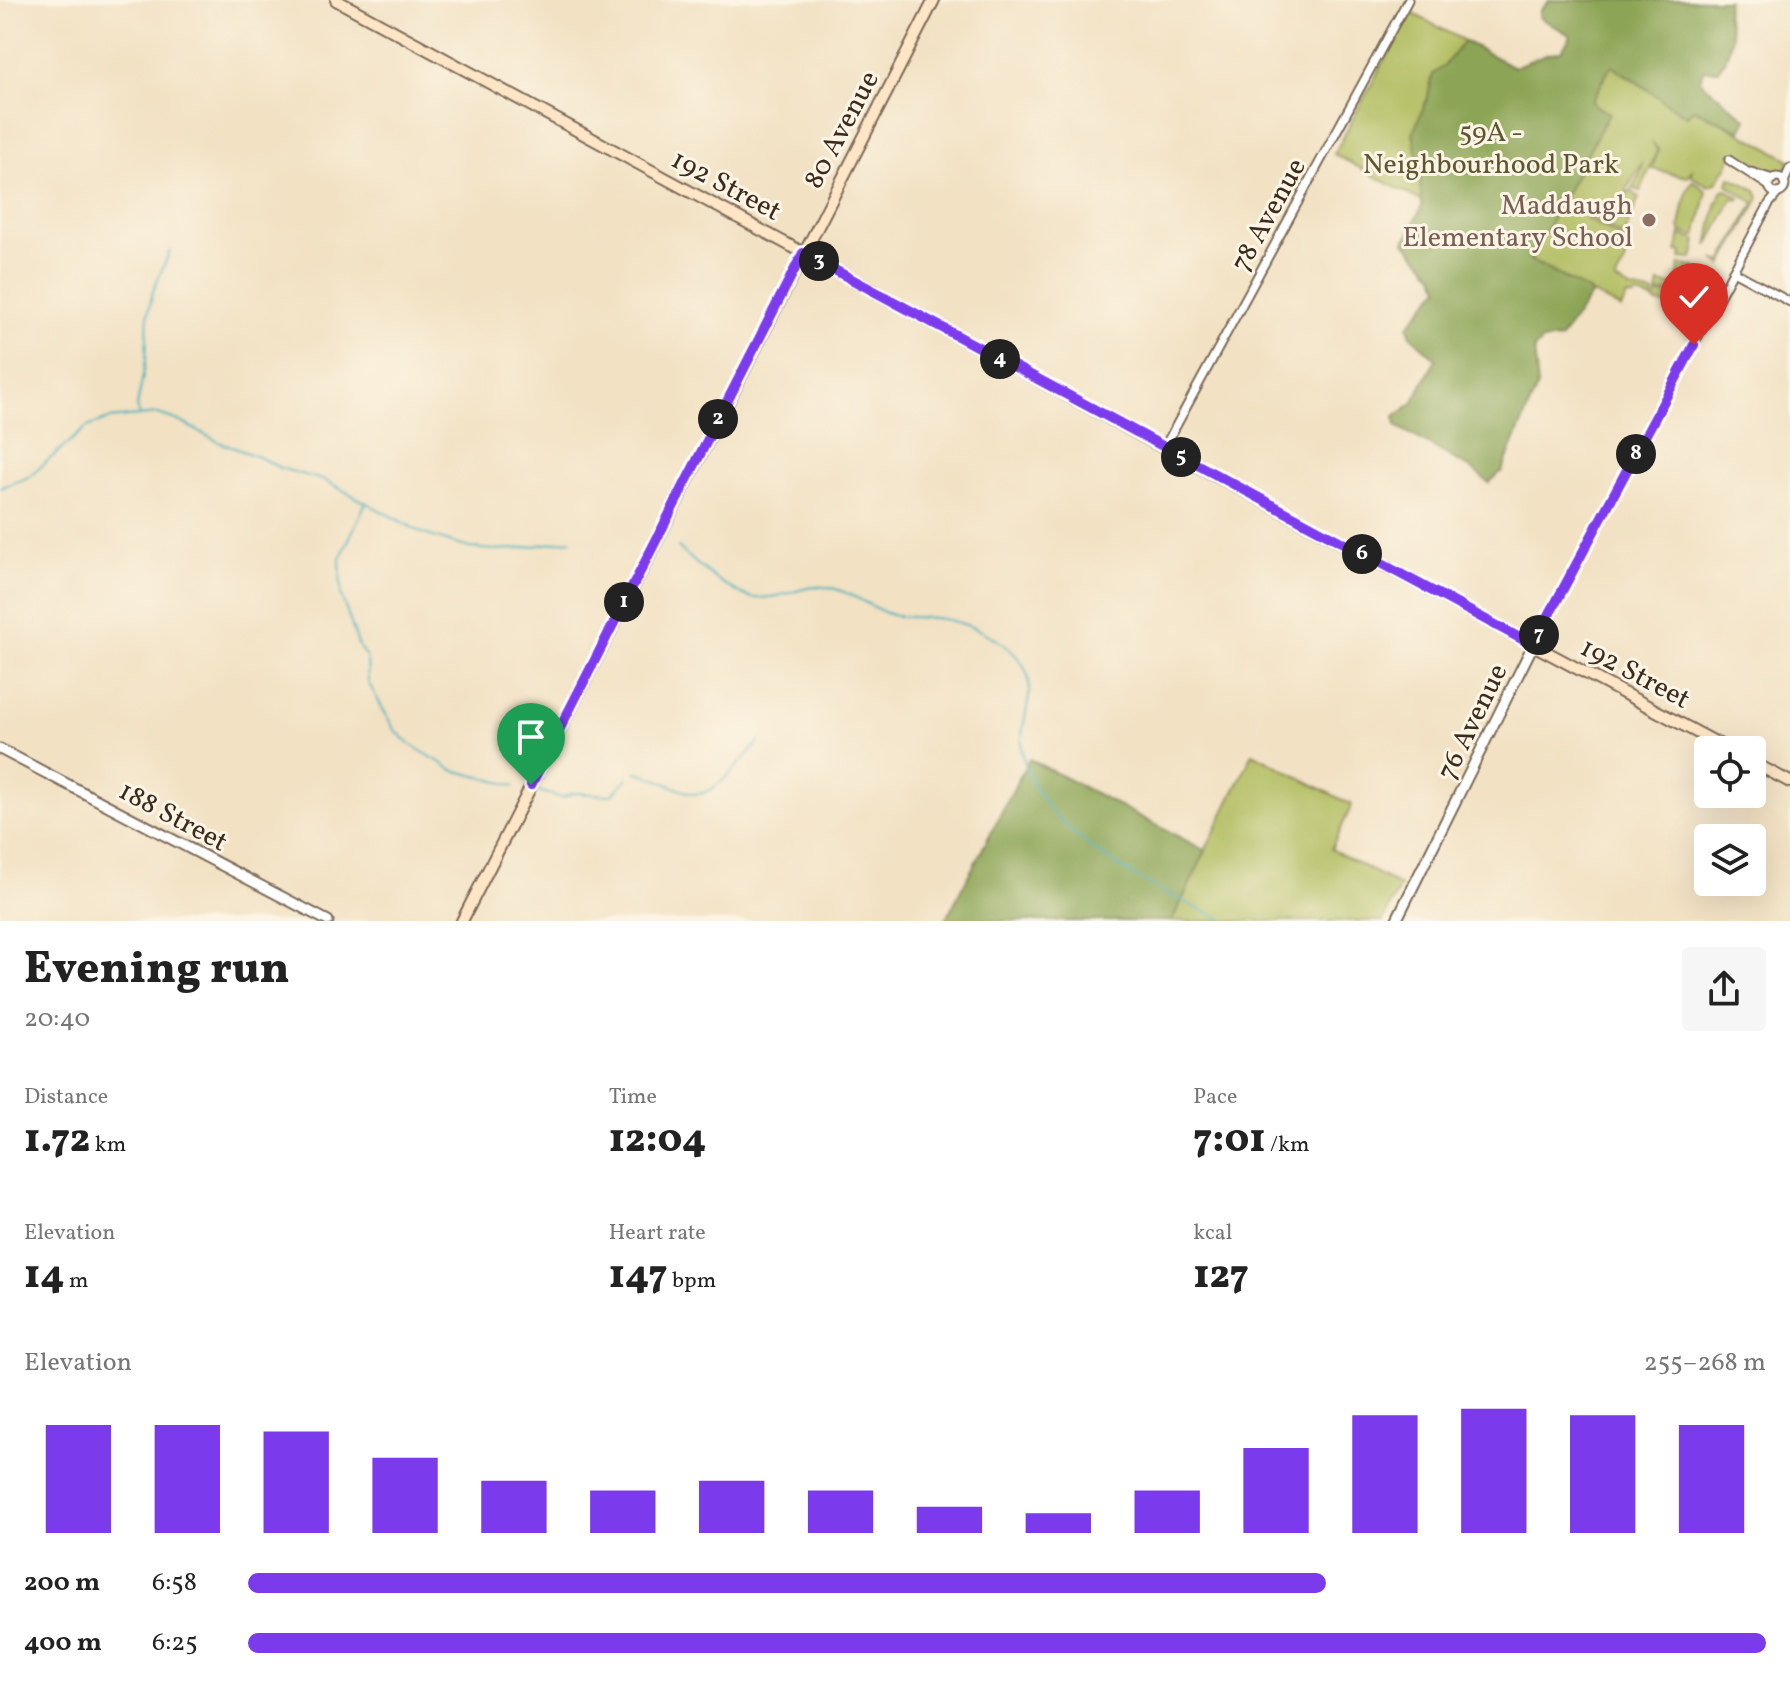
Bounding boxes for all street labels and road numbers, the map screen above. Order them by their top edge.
street label: 80 Avenue [795,64,890,196]
street label: 192 Street [664,141,788,231]
street label: 78 Avenue [1222,151,1316,279]
street label: 192 Street [1573,629,1697,719]
street label: 76 Avenue [1428,657,1518,787]
street label: 188 Street [111,772,234,862]

